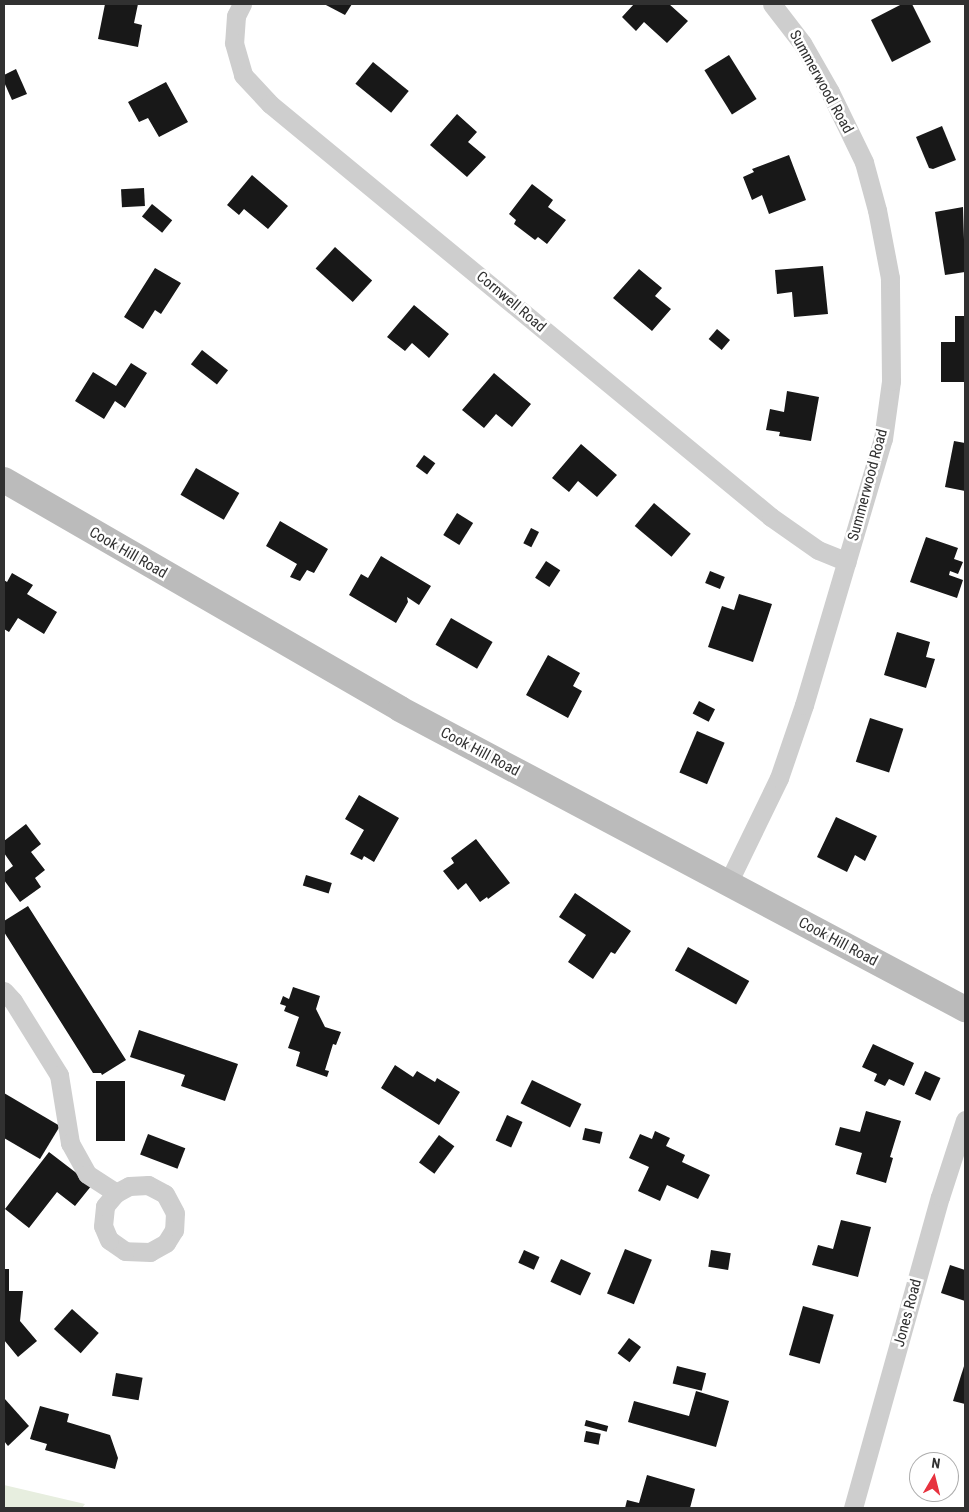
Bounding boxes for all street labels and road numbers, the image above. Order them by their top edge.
street label: Summerwood Road [785,27,857,137]
street label: Cornwell Road [473,268,549,336]
street label: Summerwood Road [844,427,892,543]
street label: Cook Hill Road [86,523,170,583]
street label: Cook Hill Road [437,724,523,780]
street label: Cook Hill Road [795,914,881,970]
street label: Jones Road [890,1277,926,1349]

